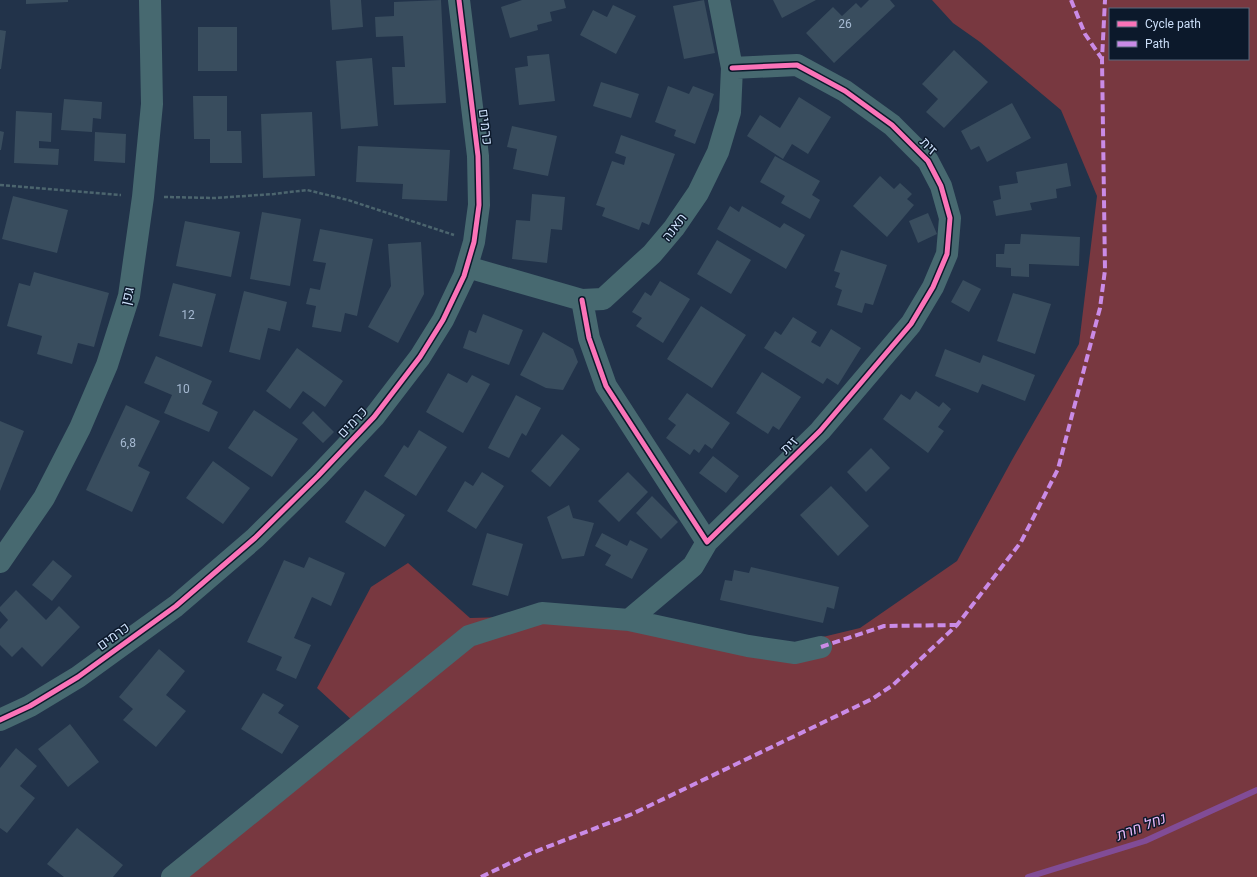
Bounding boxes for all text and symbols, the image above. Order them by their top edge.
legend [1109,8,1249,60]
house number: 26 [838,17,852,31]
text: Cycle path [1145,17,1201,31]
text: Path [1145,37,1170,51]
street label: כרמים [476,108,496,146]
street label: זית [917,134,941,158]
street label: תאנה [658,210,690,244]
street label: גפן [117,285,137,307]
house number: 12 [181,308,195,322]
house number: 10 [176,382,190,396]
street label: כרמים [334,403,370,441]
street label: זית [777,433,801,457]
house number: 6,8 [120,436,136,450]
street label: כרמים [94,619,132,653]
water label: נחל חרת [1113,809,1169,845]

